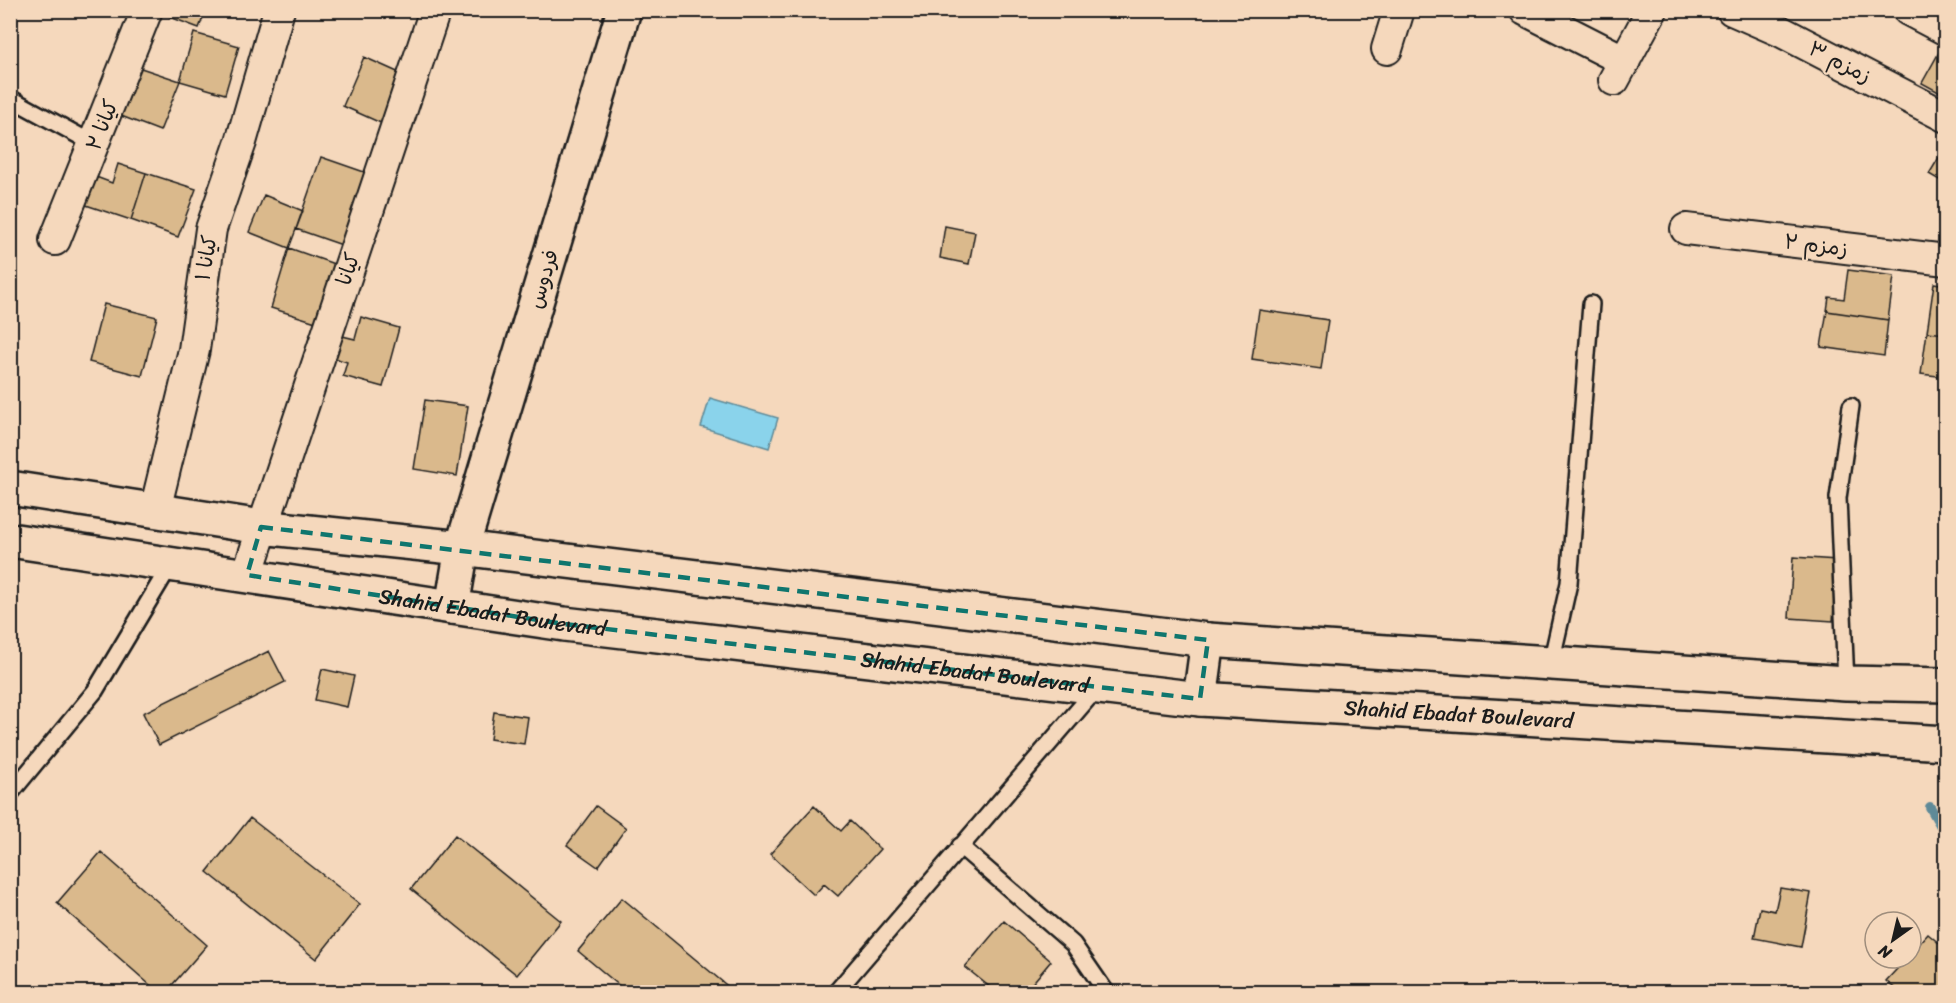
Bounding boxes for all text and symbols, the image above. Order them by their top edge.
street label: زمزم ۳ [1802,30,1878,94]
street label: کیانا ۲ [75,94,129,156]
street label: زمزم ۲ [1782,222,1850,268]
street label: کیانا ۱ [183,232,229,284]
street label: فردوس [516,245,570,313]
street label: کیانا [325,247,371,291]
street label: Shahid Ebadat Boulevard [376,577,610,648]
street label: Shahid Ebadat Boulevard [859,640,1093,705]
street label: Shahid Ebadat Boulevard [1343,689,1576,740]
north arrow [1863,910,1923,970]
text: N [1871,936,1898,968]

